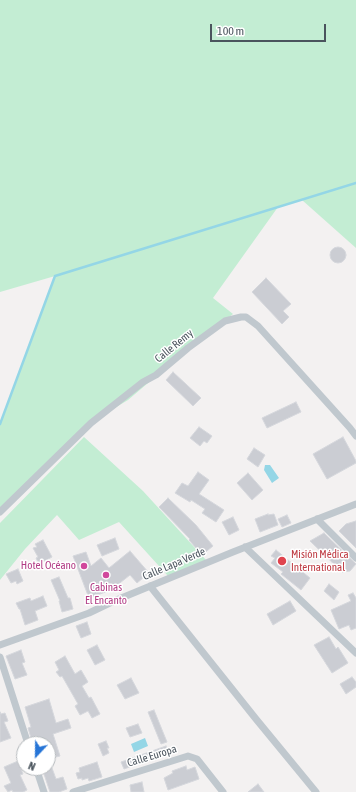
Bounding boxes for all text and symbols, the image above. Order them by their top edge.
scale bar [212,16,328,42]
text: 100 m [217,24,244,38]
street label: Calle Remy [152,327,196,365]
street label: Calle Lapa Verde [141,545,207,583]
place label: Misión Médica International [291,548,349,574]
marker: Misión Médica International [276,555,288,567]
place label: Hotel Océano [21,559,76,573]
marker: Hotel Océano [79,561,89,571]
marker: Cabinas El Encanto [101,570,111,580]
place label: Cabinas El Encanto [85,581,127,607]
north arrow [16,736,56,776]
street label: Calle Europa [126,742,178,770]
text: N [27,759,37,773]

